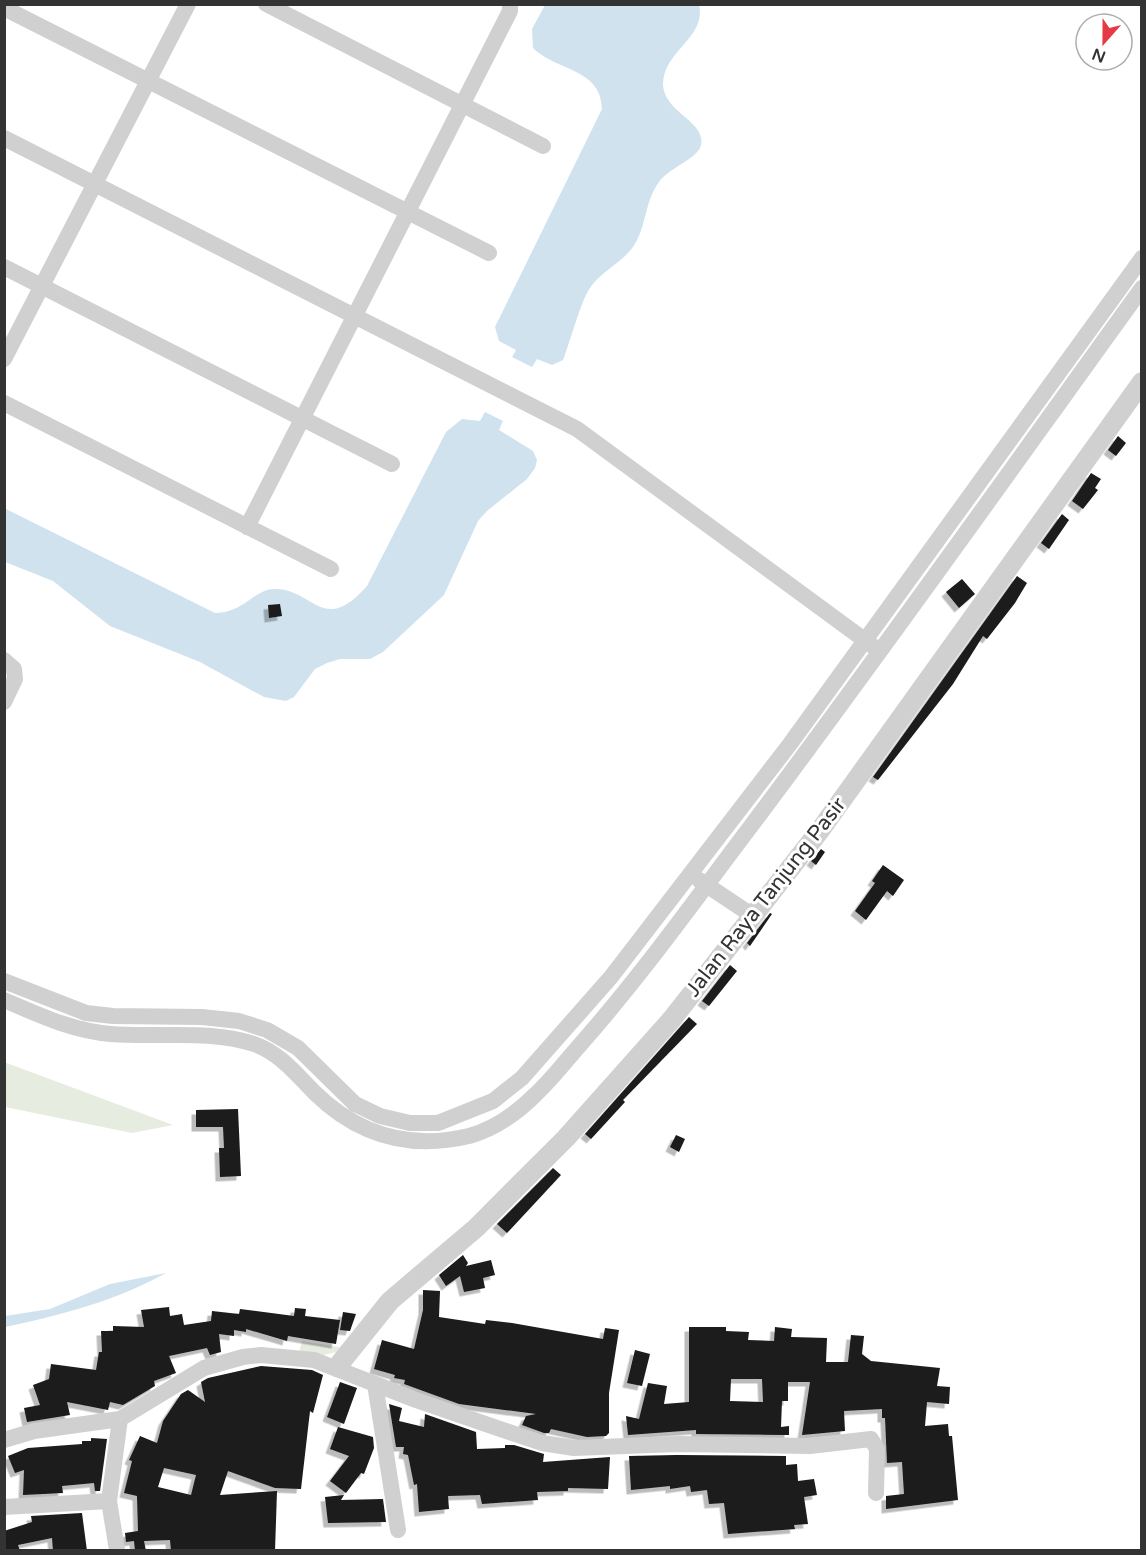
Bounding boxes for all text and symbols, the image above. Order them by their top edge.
north arrow [1074,12,1134,72]
text: N [1089,43,1109,67]
street label: Jalan Raya Tanjung Pasir [680,792,852,1002]

